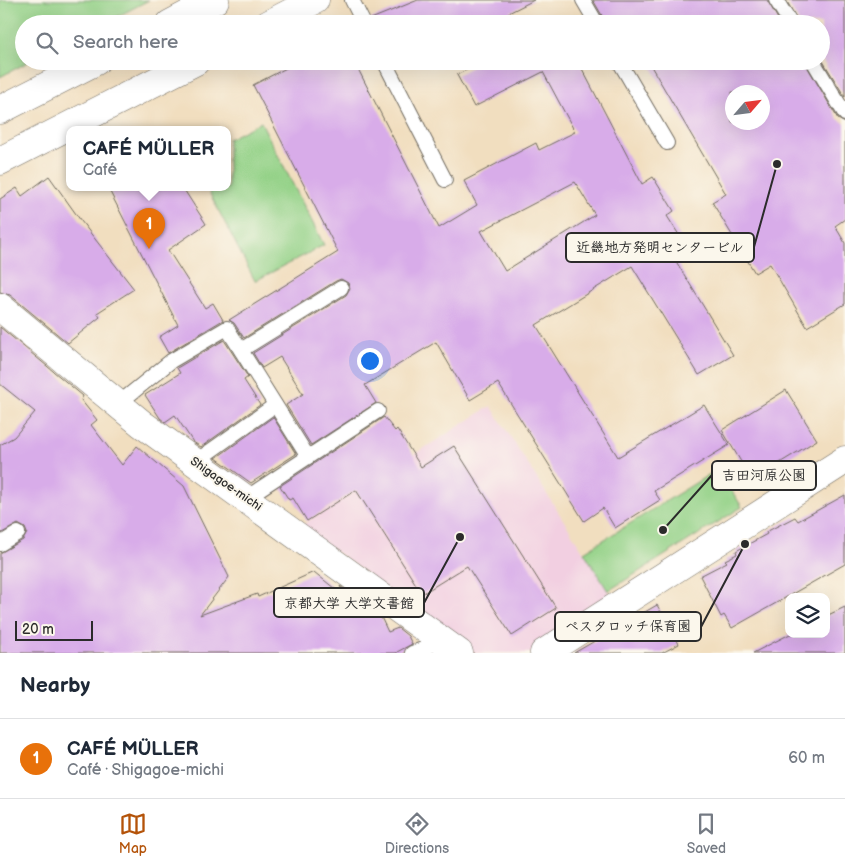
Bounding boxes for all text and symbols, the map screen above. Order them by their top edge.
search box [15,15,830,70]
icon: search [33,29,61,57]
text: Search here [73,31,178,54]
north arrow [725,85,770,130]
popup [66,126,231,191]
text: CAFÉ MÜLLER [83,138,214,161]
text: Café [83,161,117,180]
pin: 1 [133,208,165,249]
callout: 近畿地方発明センタービル [566,233,754,262]
text: 近畿地方発明センタービル [576,239,744,256]
your location [357,348,383,374]
street label: Shigagoe-michi [187,454,265,514]
callout: 吉田河原公園 [712,461,816,490]
text: 吉田河原公園 [722,467,806,484]
callout: 京都大学 大学文書館 [274,588,424,617]
map controls [785,593,830,638]
button: layers [785,593,830,638]
text: 京都大学 大学文書館 [284,595,414,612]
callout: ペスタロッチ保育園 [555,612,701,641]
scale bar [15,618,92,641]
text: ペスタロッチ保育園 [565,618,691,635]
text: 20 m [22,621,54,638]
text: Nearby [20,673,90,698]
text: CAFÉ MÜLLER [67,738,199,761]
text: 1 [33,749,39,768]
text: 60 m [788,749,825,768]
text: Café · Shigagoe-michi [67,761,224,780]
tab: Map [119,810,147,857]
tab: Directions [385,810,449,857]
tab: Saved [687,810,726,857]

